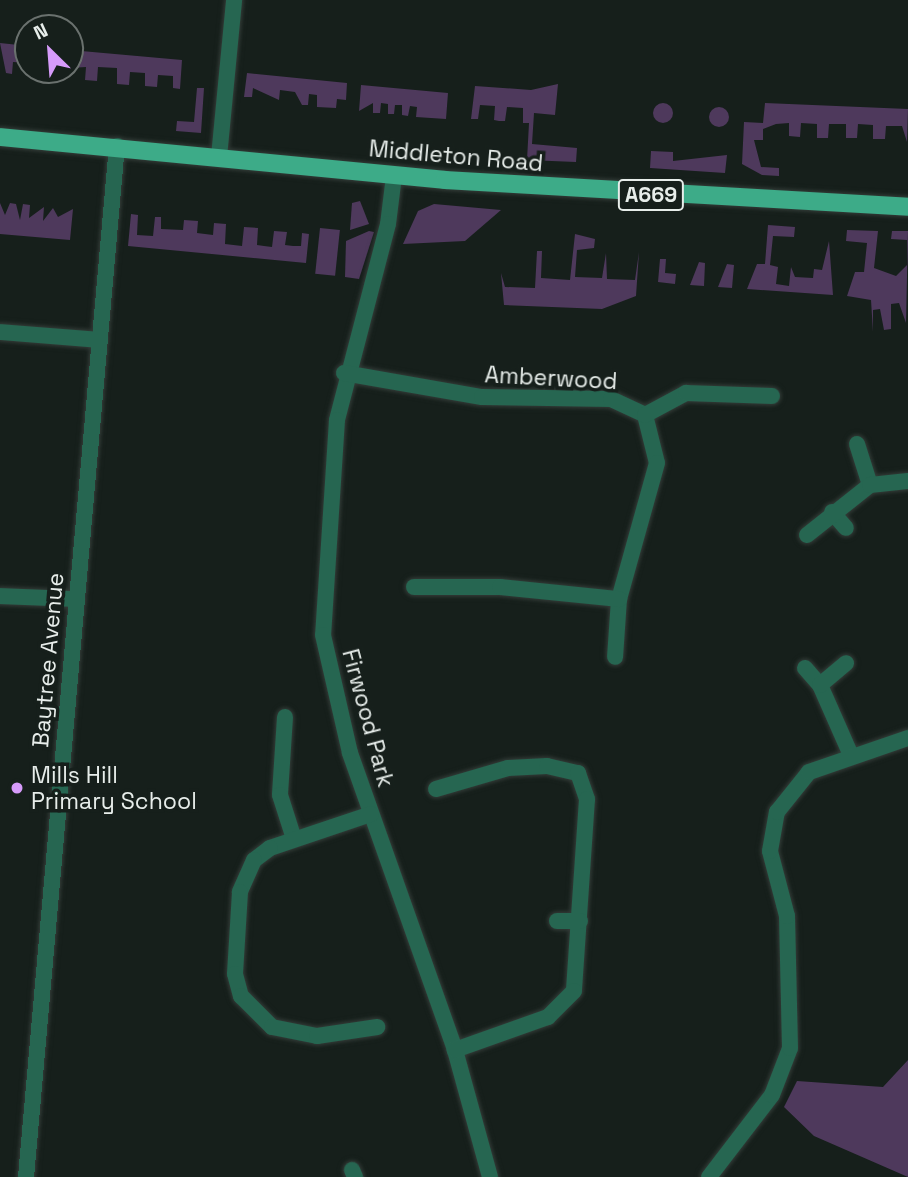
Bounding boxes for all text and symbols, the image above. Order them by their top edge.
north arrow [14,14,84,84]
text: N [30,17,52,45]
street label: Middleton Road [368,135,544,177]
road number: A669 [618,178,684,212]
street label: Amberwood [484,361,618,395]
street label: Baytree Avenue [27,571,69,749]
street label: Firwood Park [336,646,400,790]
place label: Mills Hill Primary School [31,761,197,815]
marker: Mills Hill Primary School [9,780,25,796]

